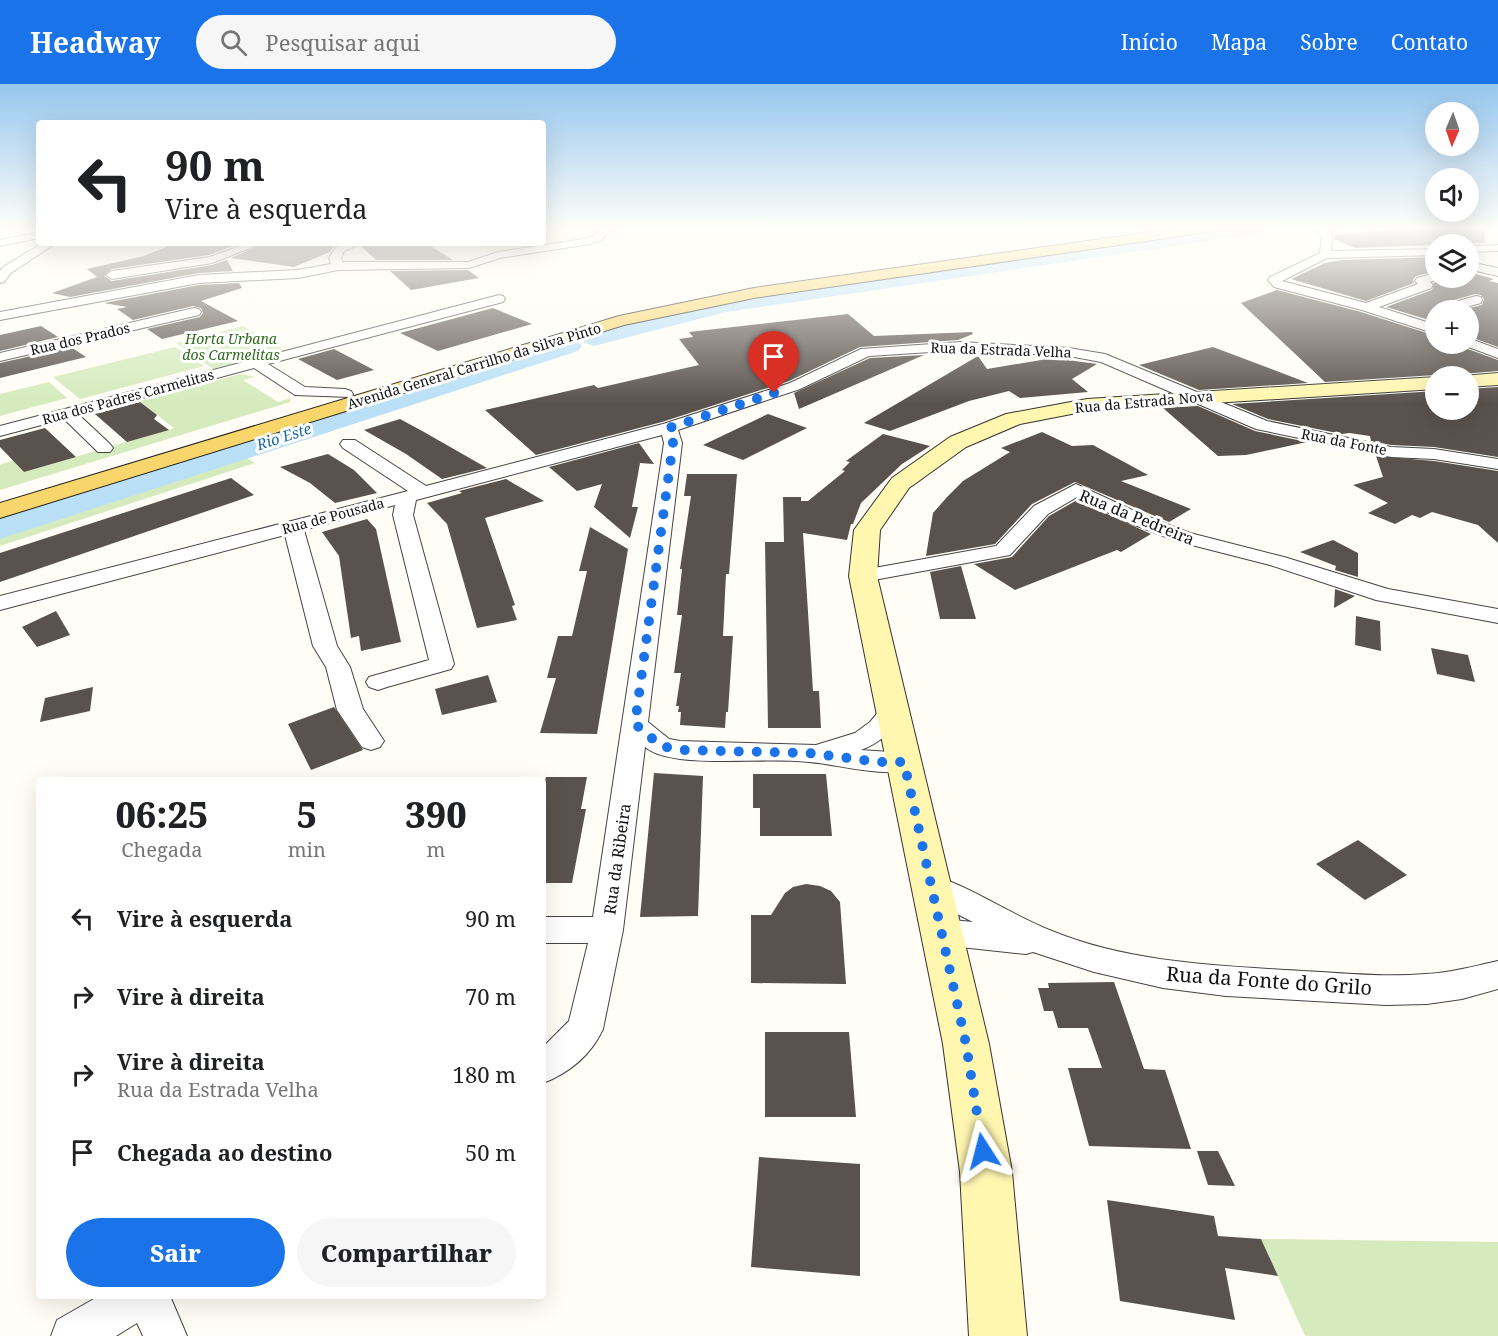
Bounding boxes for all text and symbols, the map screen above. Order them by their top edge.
search box [196,15,616,69]
text: Headway [30,23,160,61]
icon: search [217,26,250,59]
text: Pesquisar aqui [265,27,420,57]
text: Início [1121,28,1178,56]
text: Mapa [1211,28,1267,56]
text: Sobre [1300,28,1358,56]
text: Contato [1391,28,1468,56]
north arrow [1425,102,1479,156]
map controls [1425,102,1479,420]
text: 90 m [165,136,265,193]
icon: left [66,144,144,222]
button: sound [1425,168,1479,222]
text: Vire à esquerda [165,190,368,227]
button: layers [1425,234,1479,288]
button: + [1425,300,1479,354]
street label: Rua dos Prados [28,318,132,359]
street label: Avenida General Carrilho da Silva Pinto [345,318,603,413]
park label: Horta Urbana dos Carmelitas [182,329,280,364]
pin [748,331,799,393]
street label: Rua da Estrada Velha [930,338,1072,361]
icon: arrive [757,340,790,373]
street label: Rua dos Padres Carmelitas [40,364,216,429]
button: − [1425,366,1479,420]
street label: Rua da Estrada Nova [1074,386,1214,417]
water label: Rio Este [253,418,314,455]
street label: Rua da Fonte [1300,424,1389,459]
street label: Rua da Pedreira [1076,484,1198,550]
street label: Rua de Pousada [279,493,386,538]
text: 06:25 [115,790,208,839]
text: 5 [297,790,317,839]
text: 390 [405,790,467,839]
street label: Rua da Ribeira [598,802,636,916]
text: Chegada [121,836,202,863]
text: min [288,836,326,863]
text: m [427,836,445,863]
icon: left [66,902,99,935]
text: Vire à esquerda [117,903,293,933]
text: 90 m [465,903,516,933]
street label: Rua da Fonte do Grilo [1165,960,1373,1001]
icon: right [66,980,99,1013]
text: Vire à direita [117,981,265,1011]
text: 70 m [465,981,516,1011]
text: Vire à direita [117,1046,265,1076]
icon: right [66,1058,99,1091]
text: 180 m [453,1059,516,1089]
text: Rua da Estrada Velha [117,1076,319,1103]
position arrow [951,1119,1015,1183]
icon: arrive [66,1136,99,1169]
text: Chegada ao destino [117,1137,332,1167]
text: 50 m [465,1137,516,1167]
button: Sair [66,1218,285,1287]
button: Compartilhar [297,1218,516,1287]

